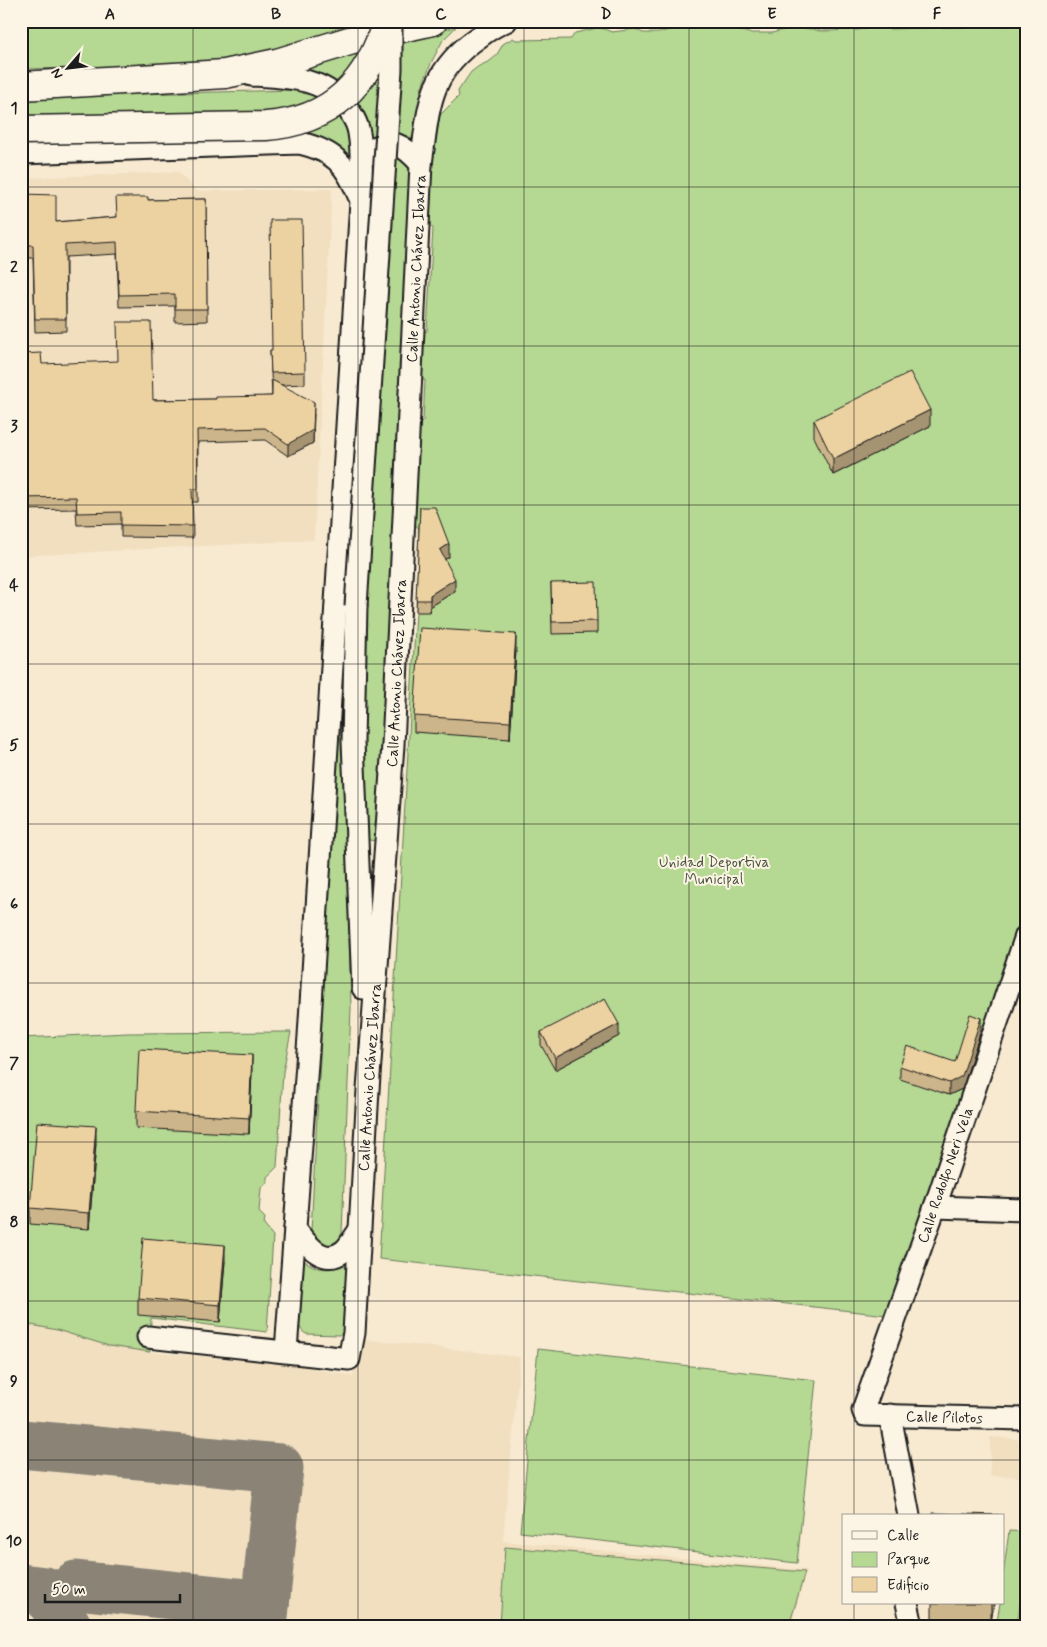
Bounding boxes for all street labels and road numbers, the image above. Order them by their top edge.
street label: Calle Antonio Chávez Ibarra [402,174,431,363]
street label: Calle Antonio Chávez Ibarra [382,578,412,768]
street label: Calle Antonio Chávez Ibarra [354,982,387,1172]
street label: Calle Rodolfo Neri Vela [913,1104,981,1247]
street label: Calle Pilotos [906,1407,983,1429]

